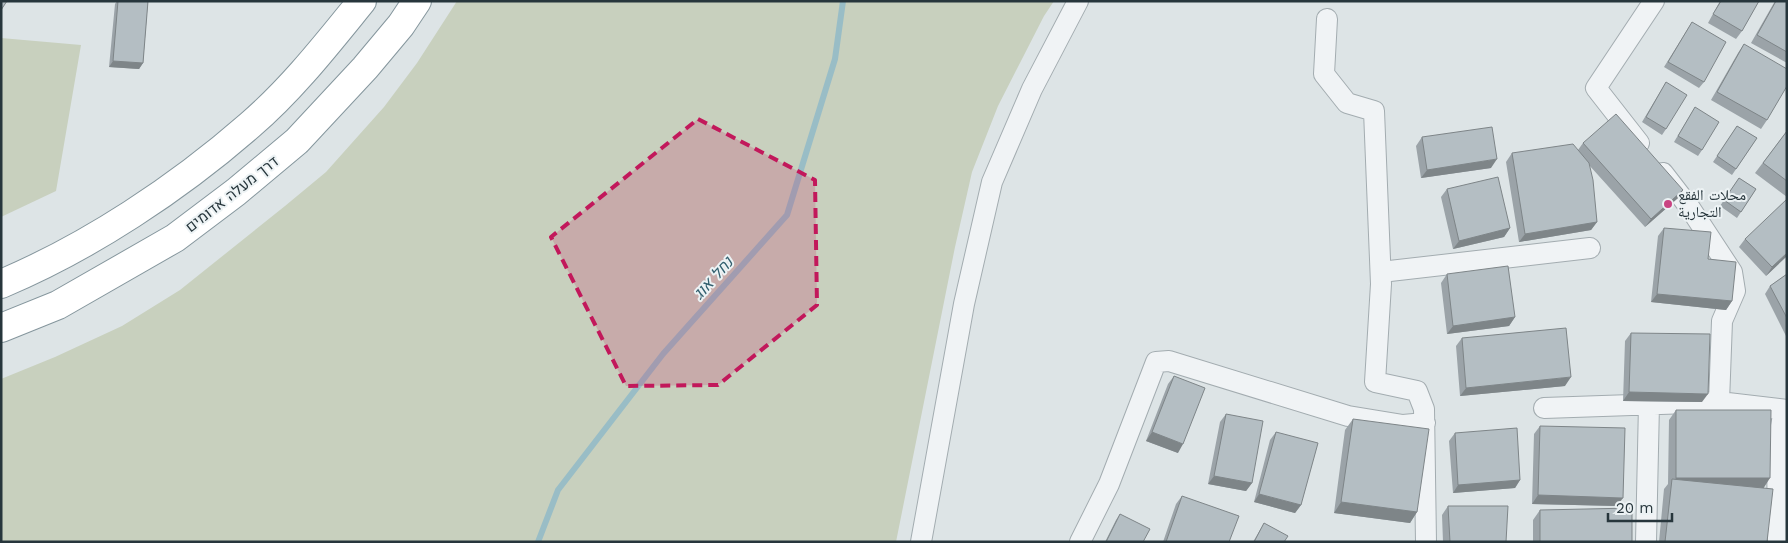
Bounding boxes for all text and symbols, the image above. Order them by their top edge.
street label: דרך מעלה אדומים [182,152,282,236]
place label: محلات الفقع التجارية [1678,186,1746,221]
marker: محلات الفقع التجارية [1662,198,1674,210]
water label: נחל אוג [689,252,738,303]
scale bar [1608,490,1672,522]
text: 20 m [1616,499,1654,517]

